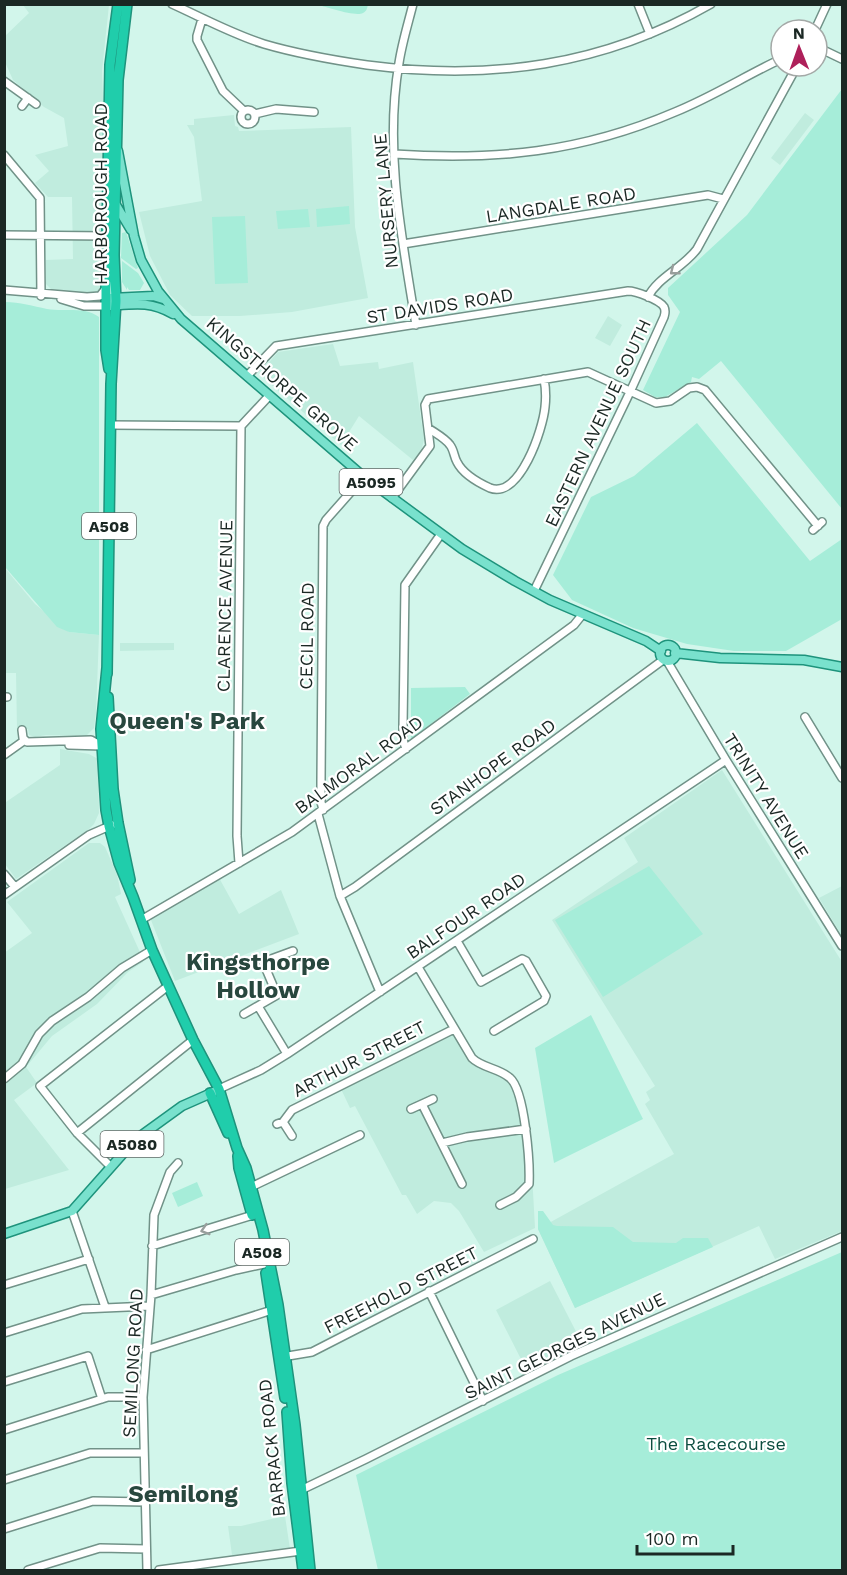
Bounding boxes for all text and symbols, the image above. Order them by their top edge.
north arrow [769,18,829,78]
text: N [793,24,805,43]
street label: HARBOROUGH ROAD [90,103,111,285]
street label: NURSERY LANE [369,133,402,269]
street label: LANGDALE ROAD [484,182,637,227]
one-way arrow [670,264,681,275]
street label: ST DAVIDS ROAD [365,284,515,327]
street label: KINGSTHORPE GROVE [202,312,362,455]
street label: EASTERN AVENUE SOUTH [540,316,655,530]
road number: A5095 [340,469,403,495]
road number: A508 [82,513,136,539]
street label: CLARENCE AVENUE [212,520,237,692]
street label: CECIL ROAD [295,582,318,690]
district label: Queen's Park [109,707,265,735]
street label: BALMORAL ROAD [291,711,427,818]
street label: STANHOPE ROAD [426,714,560,819]
street label: TRINITY AVENUE [719,729,813,862]
street label: BALFOUR ROAD [402,868,529,963]
district label: Kingsthorpe Hollow [186,948,330,1004]
street label: ARTHUR STREET [289,1016,429,1101]
road number: A5080 [100,1131,164,1157]
one-way arrow [200,1223,211,1235]
road number: A508 [235,1239,289,1265]
street label: FREEHOLD STREET [320,1242,481,1338]
street label: SEMILONG ROAD [118,1288,147,1438]
street label: SAINT GEORGES AVENUE [461,1288,669,1403]
street label: BARRACK ROAD [254,1378,289,1518]
park label: The Racecourse [646,1433,786,1454]
district label: Semilong [128,1480,238,1508]
scale bar [637,1518,733,1556]
text: 100 m [646,1528,699,1549]

